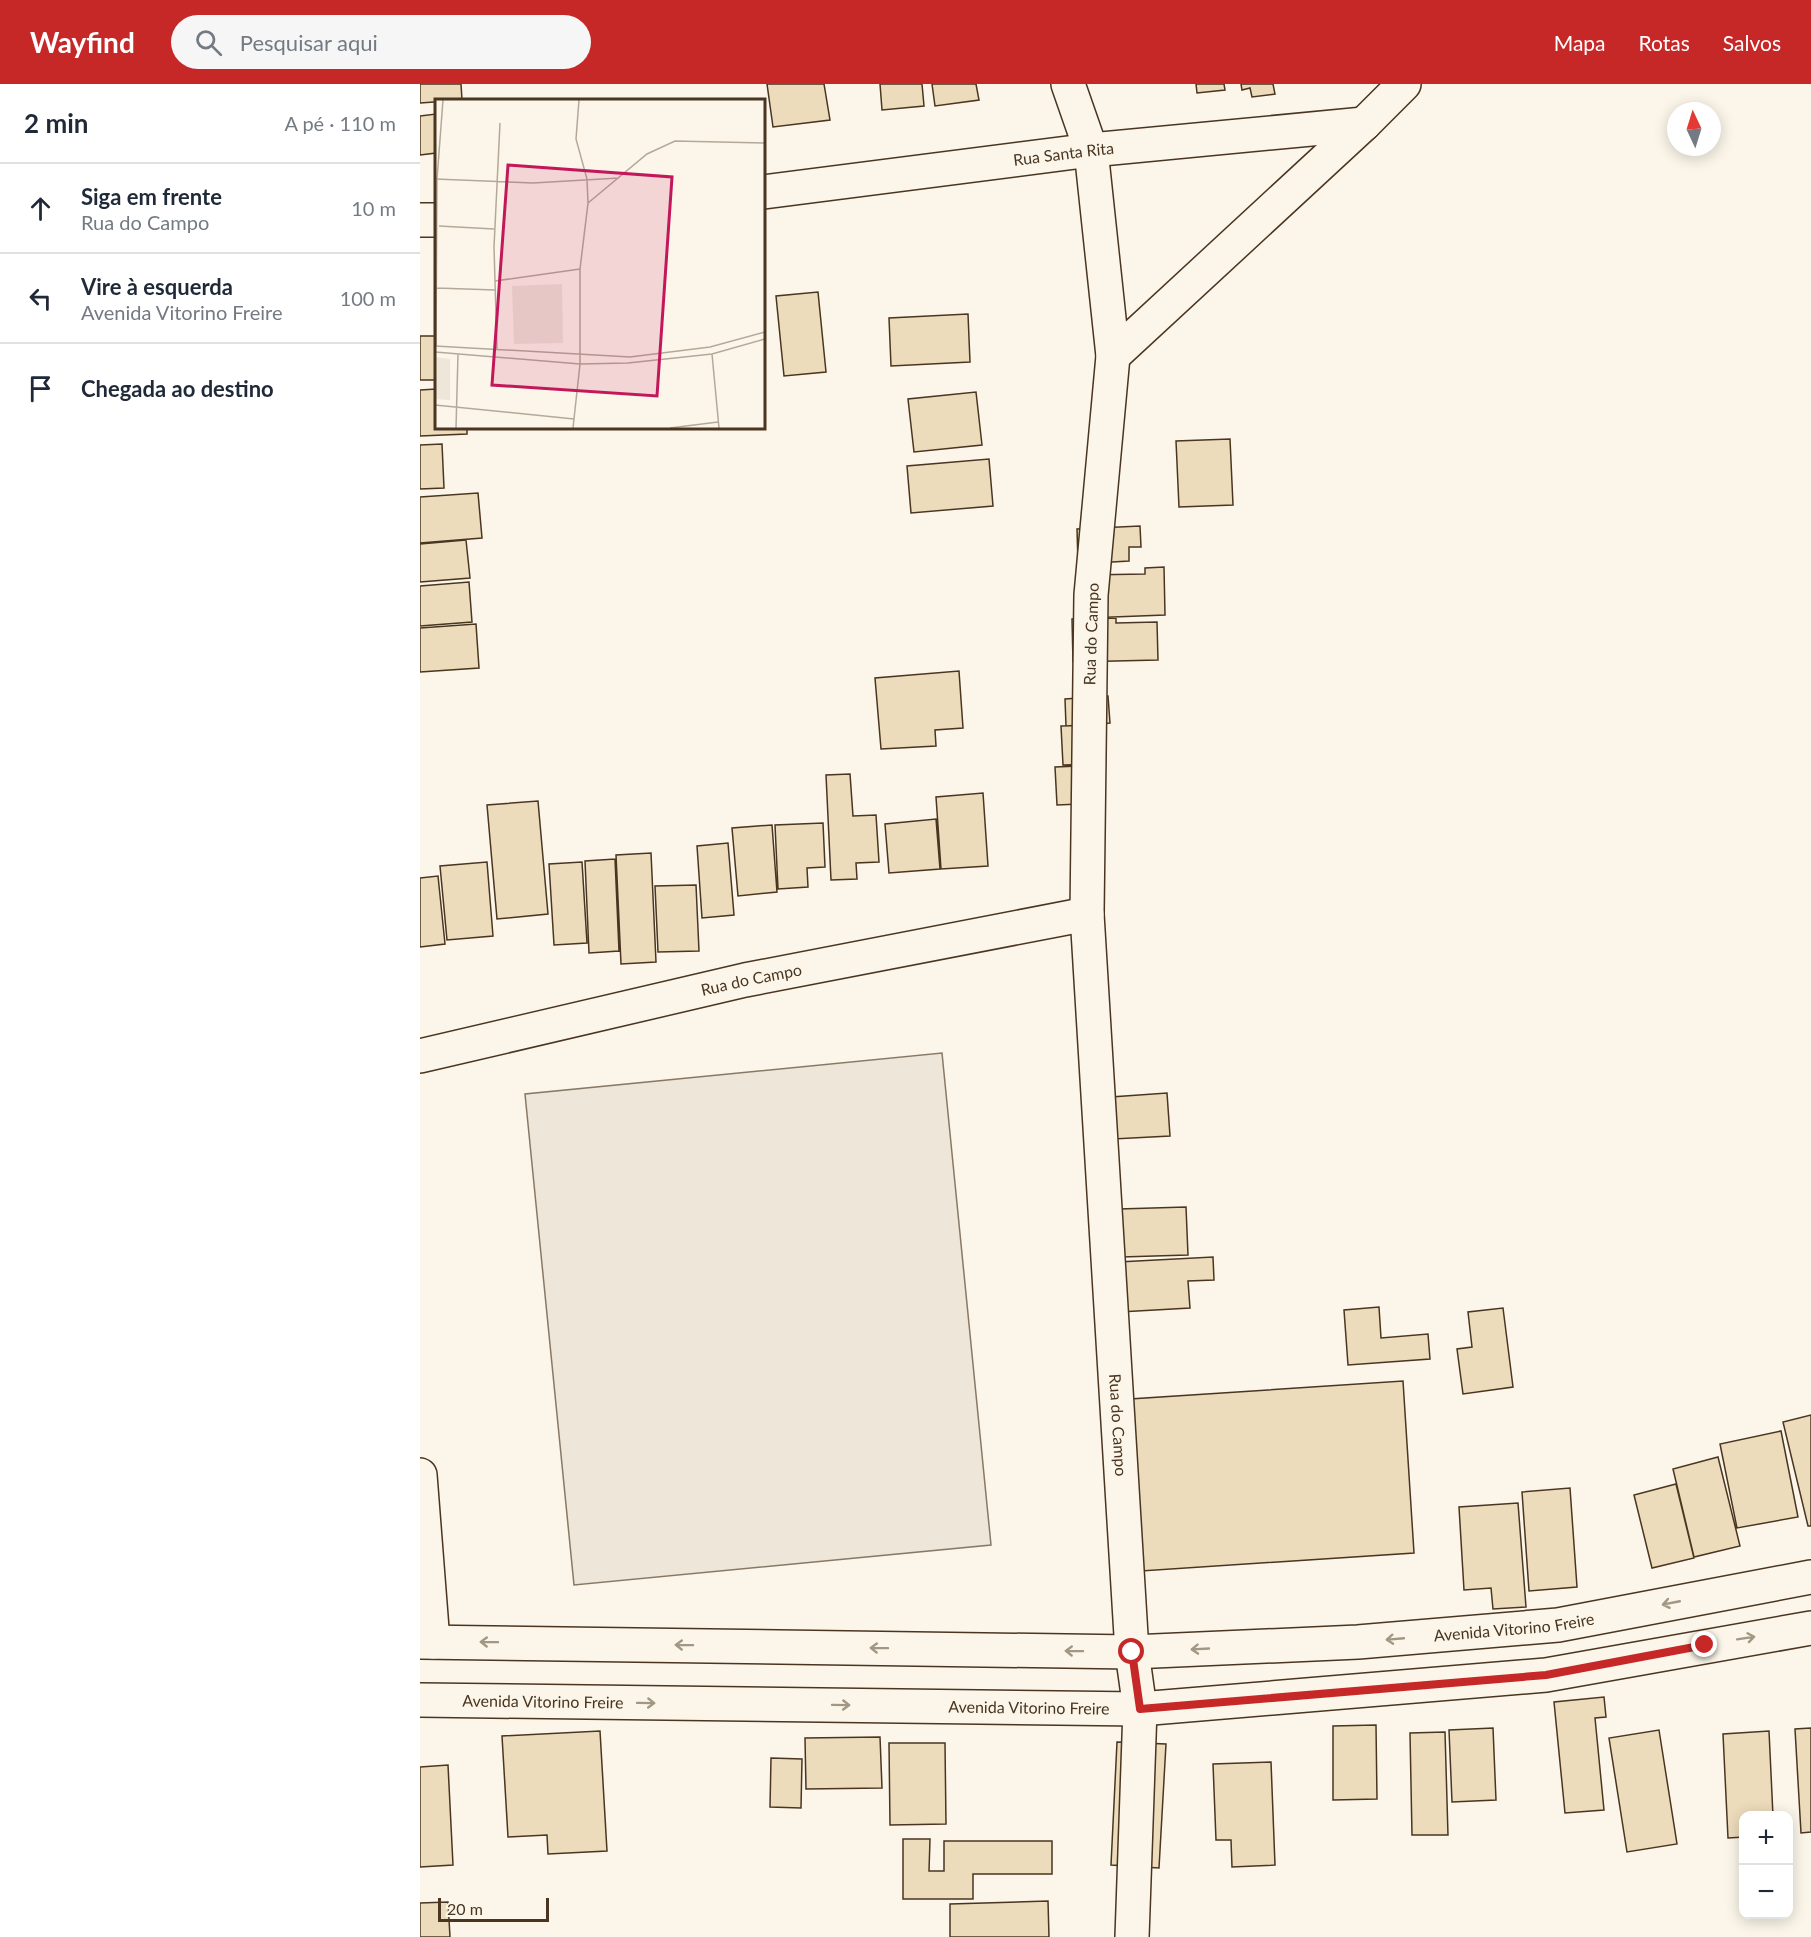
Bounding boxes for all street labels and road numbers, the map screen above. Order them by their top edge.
street label: Rua Santa Rita [1012,138,1115,169]
street label: Rua do Campo [1079,582,1102,686]
street label: Rua do Campo [699,959,803,999]
street label: Rua do Campo [1106,1373,1131,1477]
street label: Avenida Vitorino Freire [1433,1608,1596,1645]
street label: Avenida Vitorino Freire [462,1691,624,1712]
street label: Avenida Vitorino Freire [948,1697,1110,1718]

